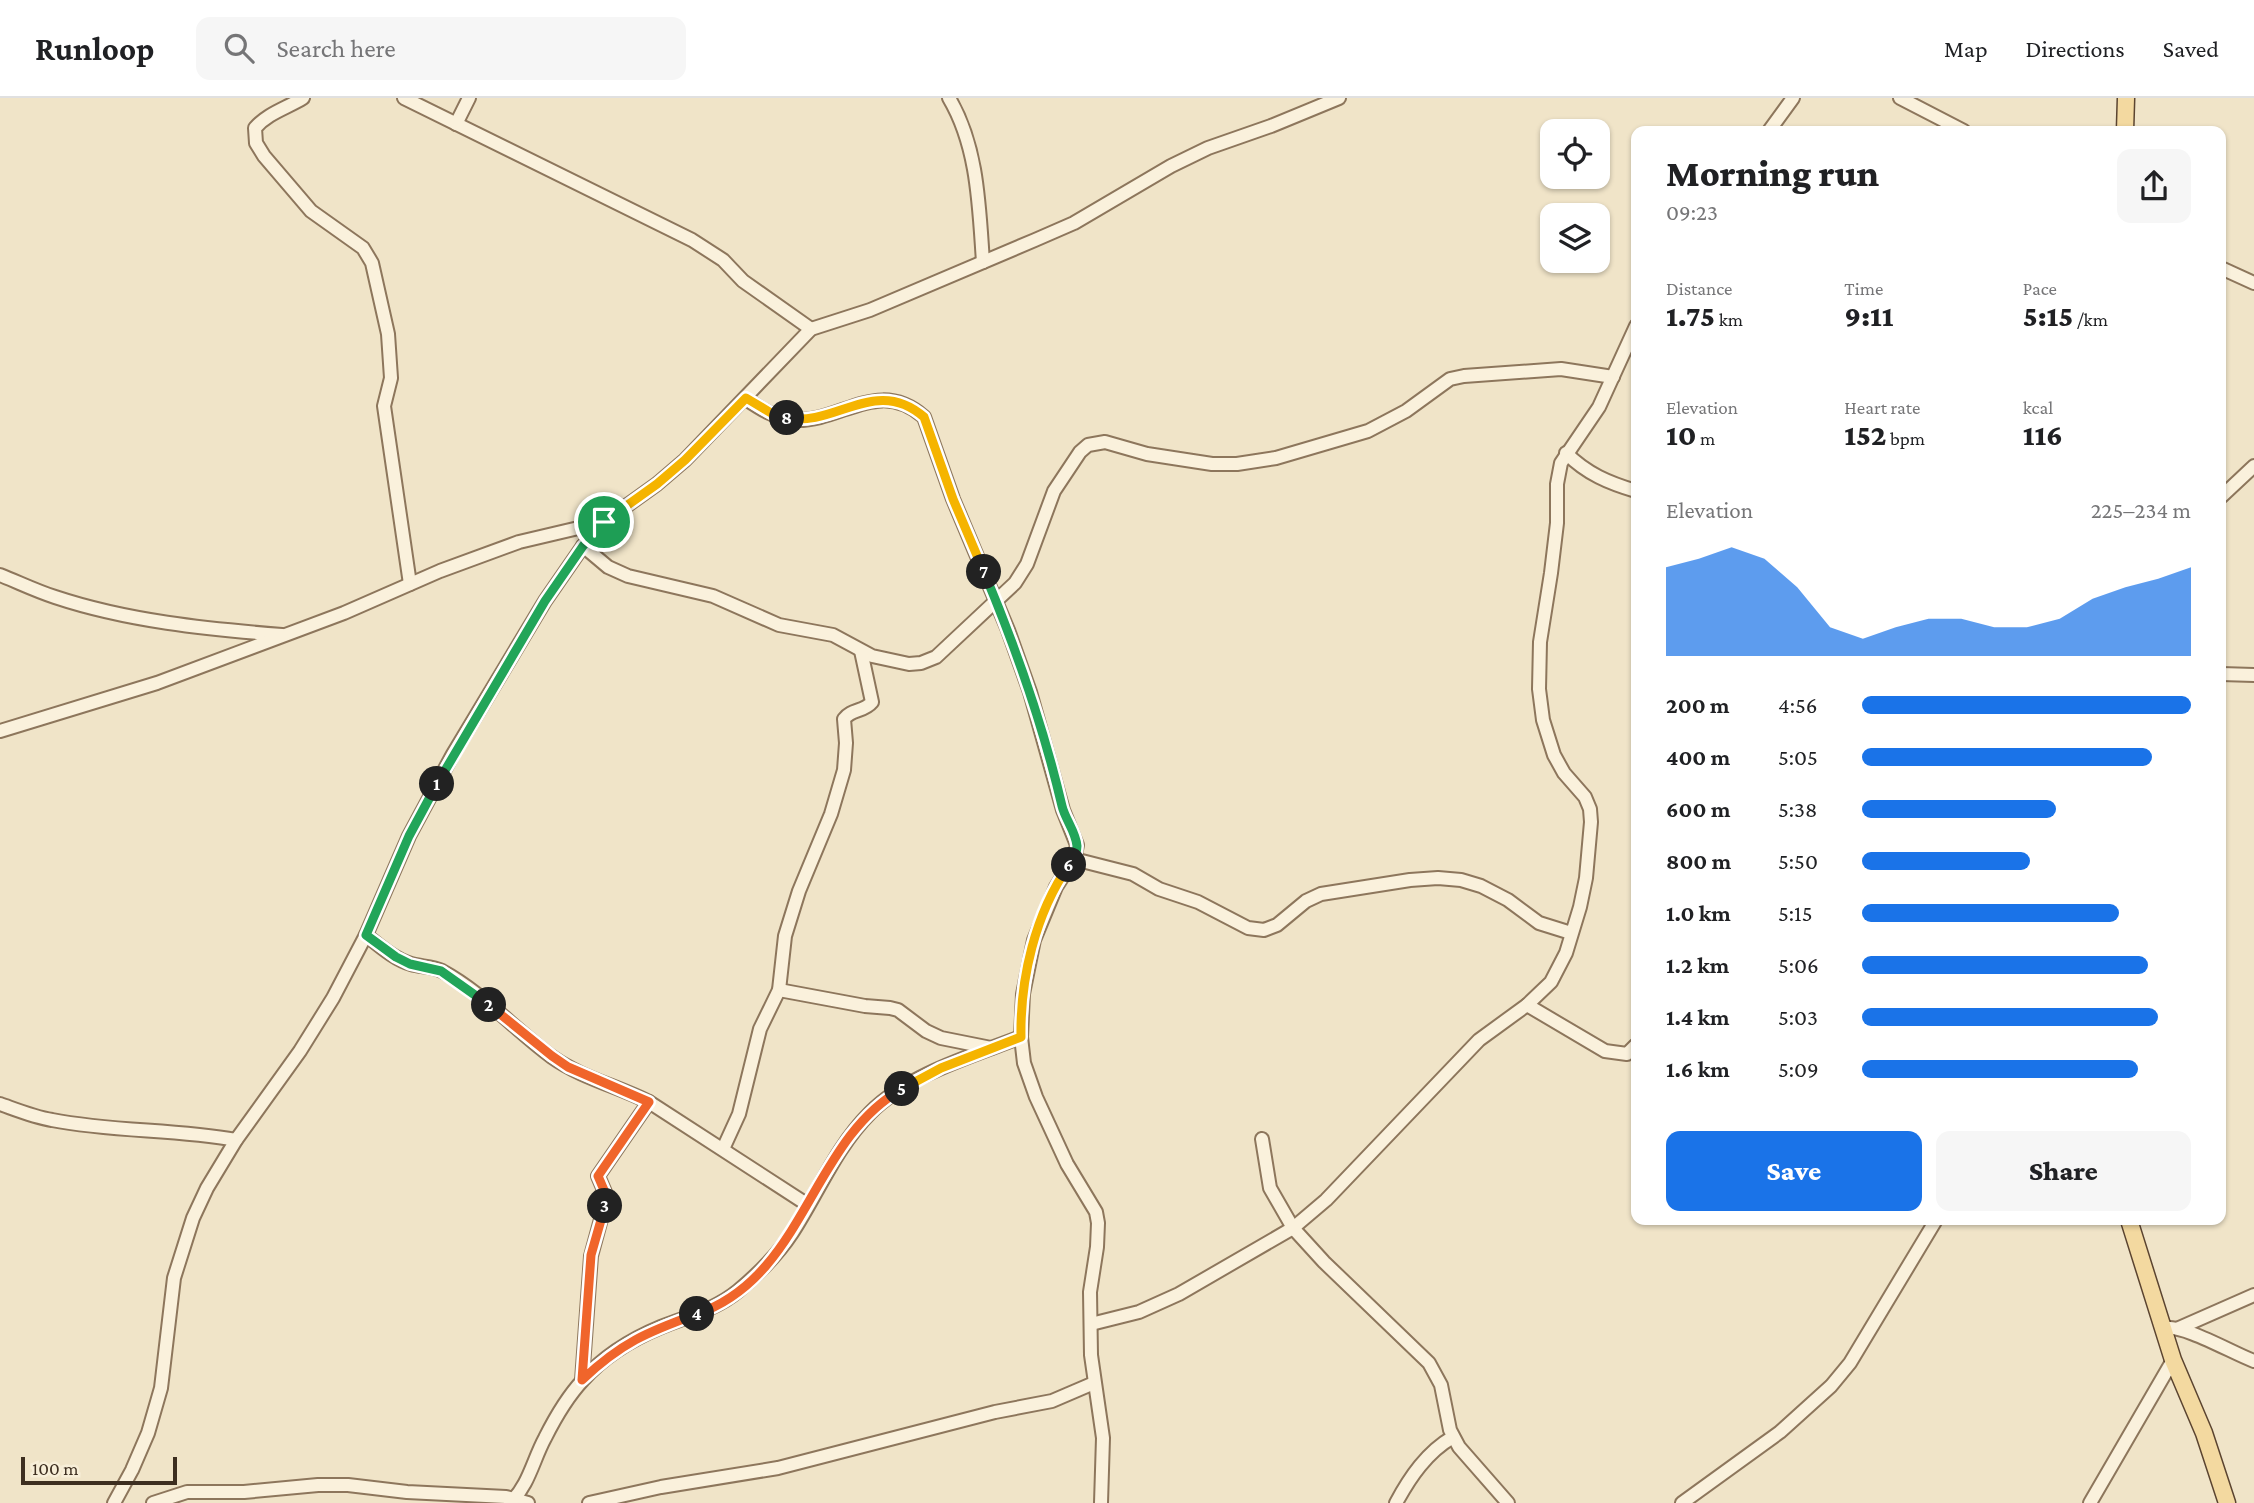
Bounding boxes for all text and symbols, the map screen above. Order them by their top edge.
search box [196,17,686,80]
icon: search [220,29,258,67]
text: Runloop [35,30,154,67]
text: Search here [276,34,396,63]
text: Map [1944,35,1988,62]
text: Directions [2026,35,2125,62]
text: Saved [2163,35,2219,62]
map controls [1540,119,1610,273]
button: locate [1540,119,1610,189]
button: share [2117,149,2191,223]
text: Morning run [1666,152,1879,194]
text: 09:23 [1666,199,1718,225]
button: layers [1540,203,1610,273]
text: Distance [1666,278,1732,299]
text: Time [1844,278,1883,299]
text: Pace [2023,278,2057,299]
text: 1.75 [1666,299,1715,332]
text: 9:11 [1844,299,1893,332]
text: 5:15 [2023,299,2073,332]
text: km [1715,309,1743,330]
text: /km [2073,309,2108,330]
text: Elevation [1666,397,1738,418]
text: Heart rate [1844,397,1920,418]
text: kcal [2023,397,2053,418]
pin: 8 [770,400,804,436]
text: 8 [781,407,792,428]
text: 10 [1666,418,1696,451]
text: 152 [1844,418,1886,451]
text: 116 [2023,418,2063,451]
text: m [1696,428,1715,449]
text: bpm [1886,428,1925,449]
pin [574,492,634,552]
text: Elevation [1666,497,1753,523]
text: 225–234 m [2091,497,2191,523]
icon: arrive [585,503,623,541]
pin: 7 [967,554,1002,589]
text: 7 [979,561,988,582]
text: 200 m [1666,692,1730,718]
text: 4:56 [1778,692,1818,718]
text: 400 m [1666,744,1730,770]
text: 5:05 [1778,744,1818,770]
pin: 1 [420,766,454,802]
text: 1 [433,773,440,794]
text: 600 m [1666,796,1730,822]
text: 5:38 [1778,796,1817,822]
pin: 6 [1052,848,1086,882]
text: 800 m [1666,848,1731,874]
text: 5:50 [1778,848,1818,874]
text: 6 [1063,854,1074,875]
text: 1.0 km [1666,900,1731,926]
text: 5:15 [1778,900,1813,926]
text: 1.2 km [1666,952,1729,978]
text: 5:06 [1778,952,1819,978]
pin: 2 [472,988,506,1023]
text: 2 [484,994,493,1015]
text: 1.4 km [1666,1004,1729,1030]
text: 5:03 [1778,1004,1818,1030]
text: 1.6 km [1666,1056,1730,1082]
text: 5:09 [1778,1056,1819,1082]
pin: 5 [884,1072,920,1107]
text: 5 [897,1078,906,1099]
button: Save [1666,1131,1922,1211]
button: Share [1936,1131,2191,1211]
pin: 3 [588,1188,622,1224]
text: 3 [600,1195,609,1216]
pin: 4 [680,1296,714,1332]
text: 4 [691,1303,702,1324]
scale bar [21,1454,177,1486]
text: 100 m [32,1458,79,1479]

